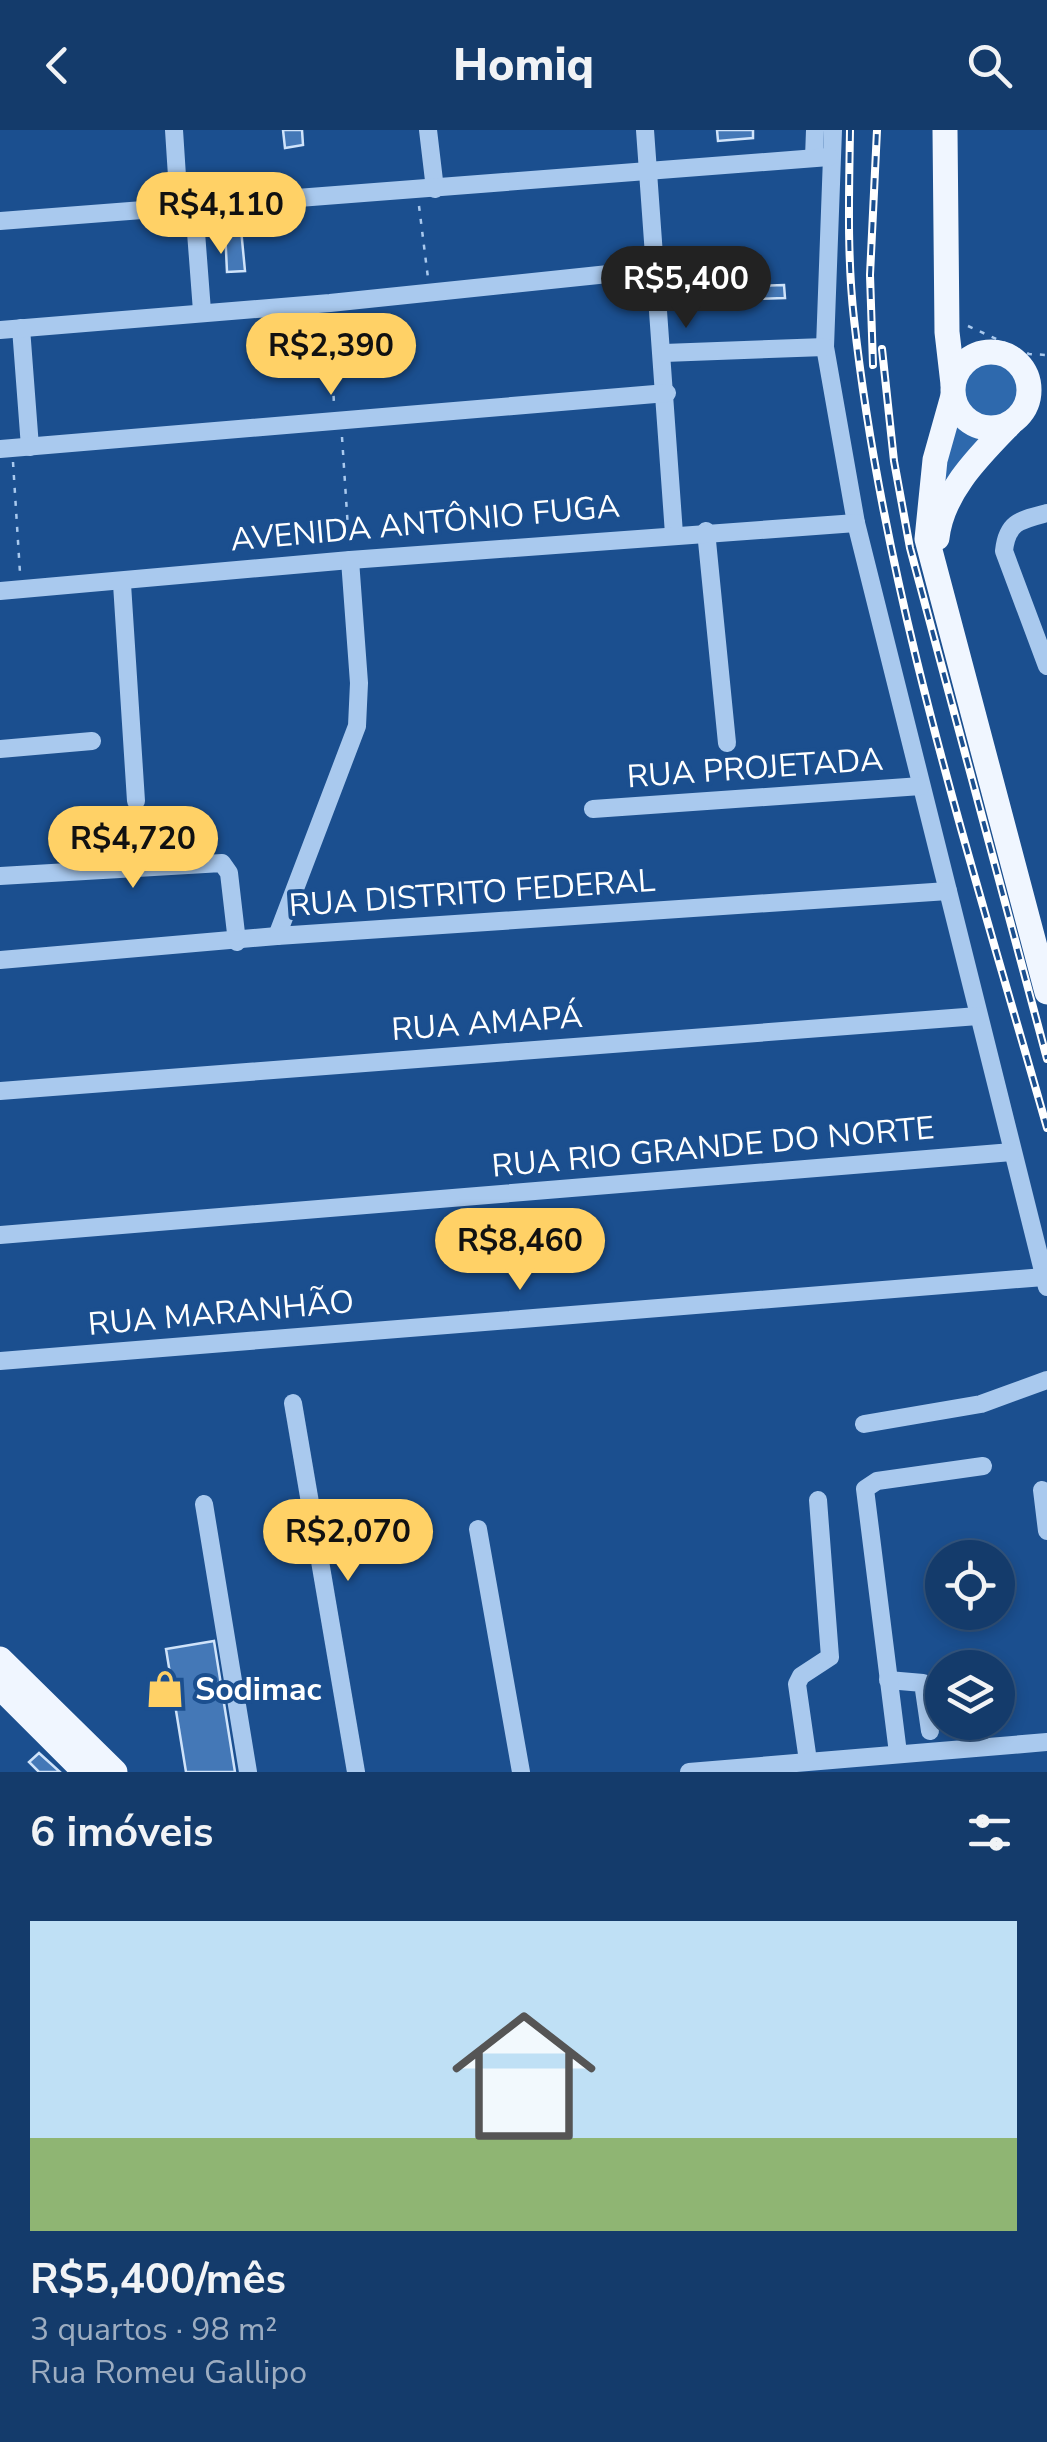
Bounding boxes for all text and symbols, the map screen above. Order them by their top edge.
text: Homiq [453,35,594,96]
icon: back [30,38,85,93]
icon: search [962,38,1017,93]
pin: R$4,110 [129,172,313,257]
text: R$4,110 [158,183,284,226]
pin: R$5,400 [594,246,778,331]
text: R$5,400 [623,257,749,300]
pin: R$2,390 [239,313,423,398]
text: R$2,390 [268,324,394,367]
street label: AVENIDA ANTÔNIO FUGA [229,485,621,561]
street label: RUA PROJETADA [626,738,884,798]
pin: R$4,720 [41,806,225,891]
text: R$4,720 [70,817,196,860]
street label: RUA DISTRITO FEDERAL [287,859,657,927]
street label: RUA AMAPÁ [390,995,584,1051]
street label: RUA RIO GRANDE DO NORTE [490,1106,936,1188]
pin: R$8,460 [428,1208,612,1293]
text: R$8,460 [457,1219,583,1262]
street label: RUA MARANHÃO [86,1280,356,1346]
pin: R$2,070 [256,1499,440,1584]
text: R$2,070 [285,1510,411,1553]
map controls [925,1540,1015,1740]
button: locate [925,1540,1015,1630]
button: layers [925,1650,1015,1740]
shop icon: Sodimac [144,1668,186,1710]
place label: Sodimac [195,1668,322,1711]
text: 6 imóveis [30,1804,214,1861]
icon: filters [962,1805,1017,1860]
icon: home [434,1986,614,2166]
text: R$5,400/mês [30,2251,286,2308]
text: 3 quartos · 98 m² [30,2308,277,2351]
text: Rua Romeu Gallipo [30,2351,307,2394]

